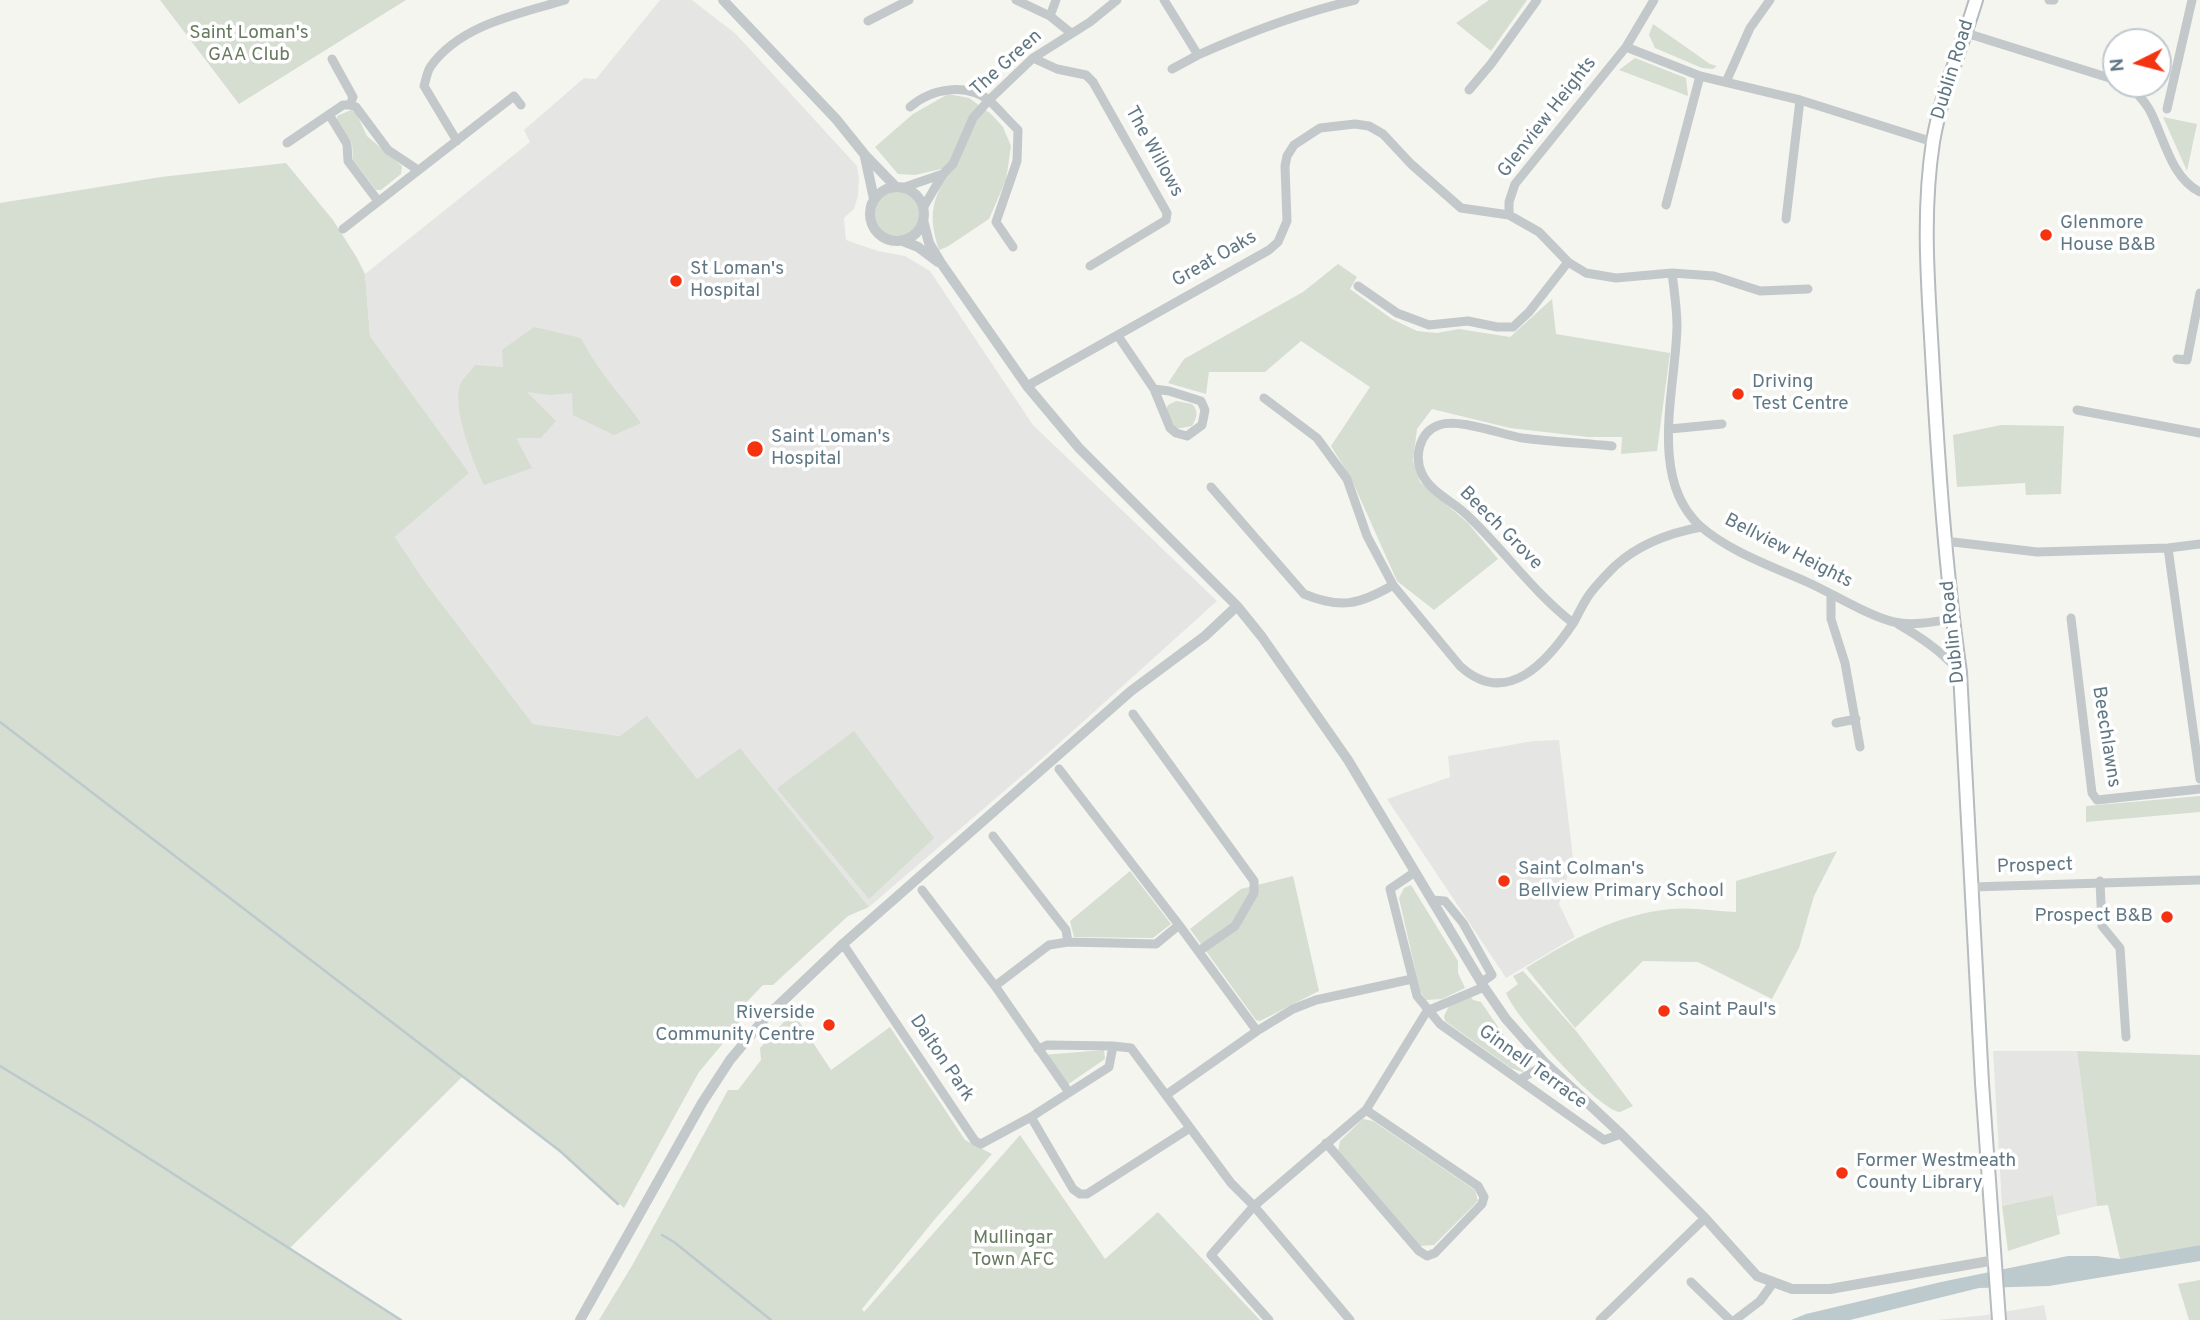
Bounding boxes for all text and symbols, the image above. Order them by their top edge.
street label: Dublin Road [1928,17,1980,123]
park label: Saint Loman's GAA Club [189,23,309,67]
street label: The Green [967,26,1047,102]
north arrow [2102,28,2172,98]
street label: Glenview Heights [1494,53,1602,183]
text: N [2105,57,2131,73]
street label: The Willows [1119,103,1187,201]
place label: Glenmore House B&B [2060,213,2156,257]
street label: Great Oaks [1169,227,1261,293]
marker: Glenmore House B&B [2038,227,2054,243]
place label: St Loman's Hospital [690,259,784,303]
marker: St Loman's Hospital [668,273,684,289]
place label: Driving Test Centre [1752,372,1849,416]
marker: Driving Test Centre [1730,386,1746,402]
place label: Saint Loman's Hospital [771,427,890,471]
marker: Saint Loman's Hospital [745,439,765,459]
street label: Beech Grove [1453,482,1547,576]
street label: Bellview Heights [1720,510,1856,594]
street label: Dublin Road [1937,579,1971,685]
street label: Beechlawns [2086,685,2124,789]
street label: Prospect [1996,854,2074,880]
place label: Saint Colman's Bellview Primary School [1518,859,1724,903]
marker: Saint Colman's Bellview Primary School [1496,873,1512,889]
place label: Prospect B&B [2034,906,2153,928]
marker: Prospect B&B [2159,909,2175,925]
place label: Saint Paul's [1678,1000,1776,1022]
place label: Riverside Community Centre [655,1003,815,1047]
marker: Saint Paul's [1656,1003,1672,1019]
street label: Dalton Park [904,1011,978,1107]
marker: Riverside Community Centre [821,1017,837,1033]
street label: Ginnell Terrace [1473,1021,1591,1115]
place label: Former Westmeath County Library [1856,1151,2016,1195]
marker: Former Westmeath County Library [1834,1165,1850,1181]
park label: Mullingar Town AFC [971,1228,1055,1272]

